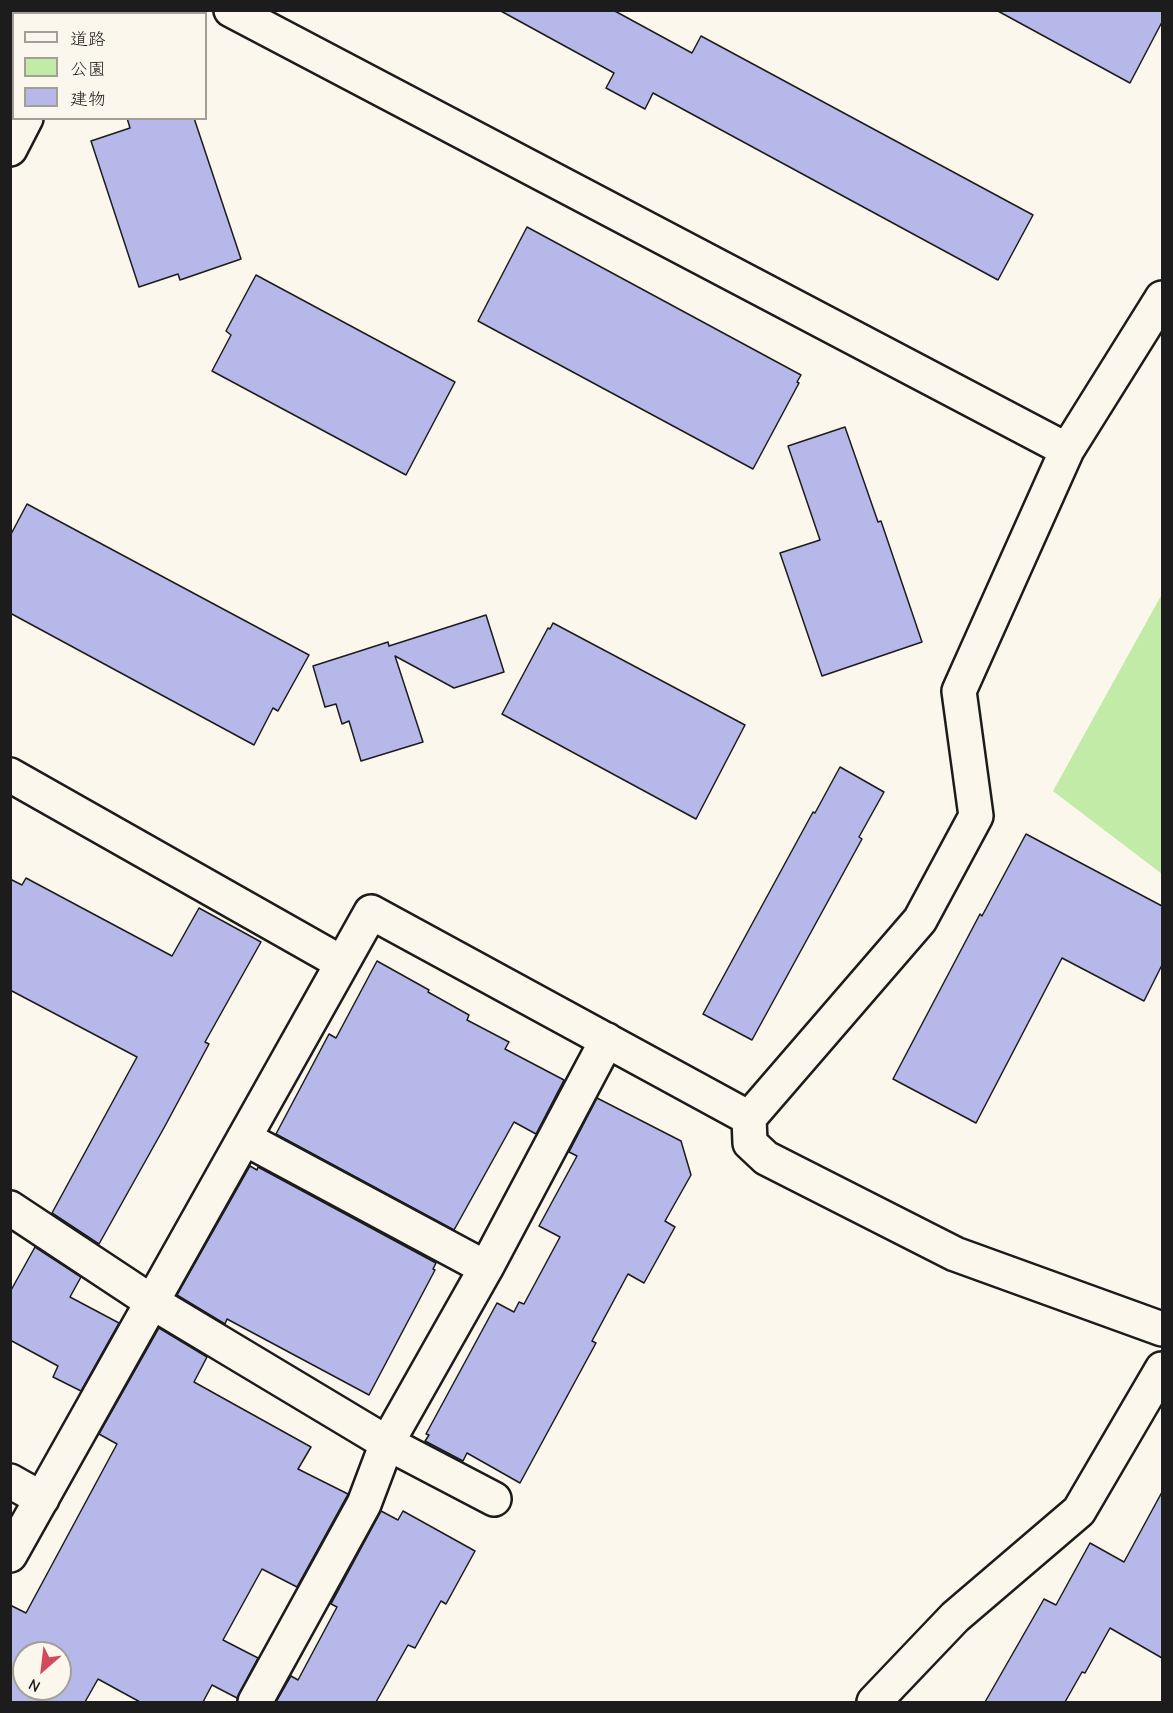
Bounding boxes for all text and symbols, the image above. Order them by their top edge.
legend [12,12,207,120]
text: 道路 [70,29,106,50]
text: 公園 [70,59,106,80]
text: 建物 [70,89,106,110]
north arrow [12,1641,72,1701]
text: N [26,1675,43,1696]

